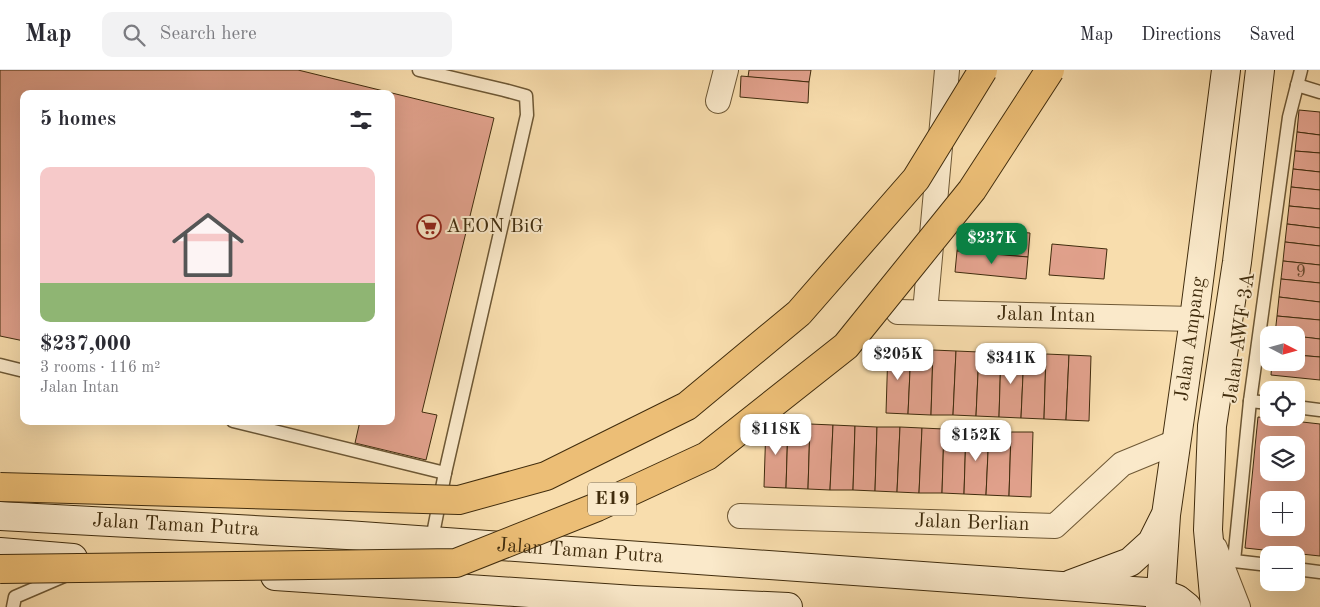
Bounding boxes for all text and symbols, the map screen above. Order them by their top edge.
search box [102,12,452,57]
icon: search [120,21,148,49]
text: Map [25,23,72,47]
text: Search here [160,25,257,44]
text: Map [1080,26,1113,44]
text: Directions [1141,26,1221,44]
text: Saved [1249,26,1295,44]
icon: filters [347,106,375,134]
text: 5 homes [40,109,116,130]
icon: home [163,200,253,290]
supermarket icon: AEON BiG [416,214,442,240]
place label: AEON BiG [446,217,544,237]
pin: $237K [957,222,1027,265]
text: $237K [967,231,1017,247]
house number: 9 [1296,263,1306,281]
street label: Jalan AWF 3A [1221,271,1259,405]
street label: Jalan Ampang [1172,275,1209,403]
street label: Jalan Intan [996,304,1096,327]
north arrow [1260,326,1305,371]
map controls [1260,326,1305,591]
text: $237,000 [40,334,131,355]
pin: $205K [863,338,933,381]
pin: $341K [976,342,1046,385]
text: $205K [873,347,923,363]
text: $341K [986,351,1036,367]
text: 3 rooms · 116 m² [40,360,160,376]
text: Jalan Intan [40,380,119,396]
button: locate [1260,381,1305,426]
pin: $118K [741,414,811,456]
pin: $152K [941,420,1011,462]
text: $118K [751,422,801,438]
text: $152K [951,428,1001,444]
button: layers [1260,436,1305,481]
road number: E19 [588,482,636,516]
button: + [1260,491,1305,536]
street label: Jalan Taman Putra [92,511,260,540]
street label: Jalan Berlian [914,512,1030,535]
street label: Jalan Taman Putra [496,536,664,568]
button: − [1260,546,1305,591]

